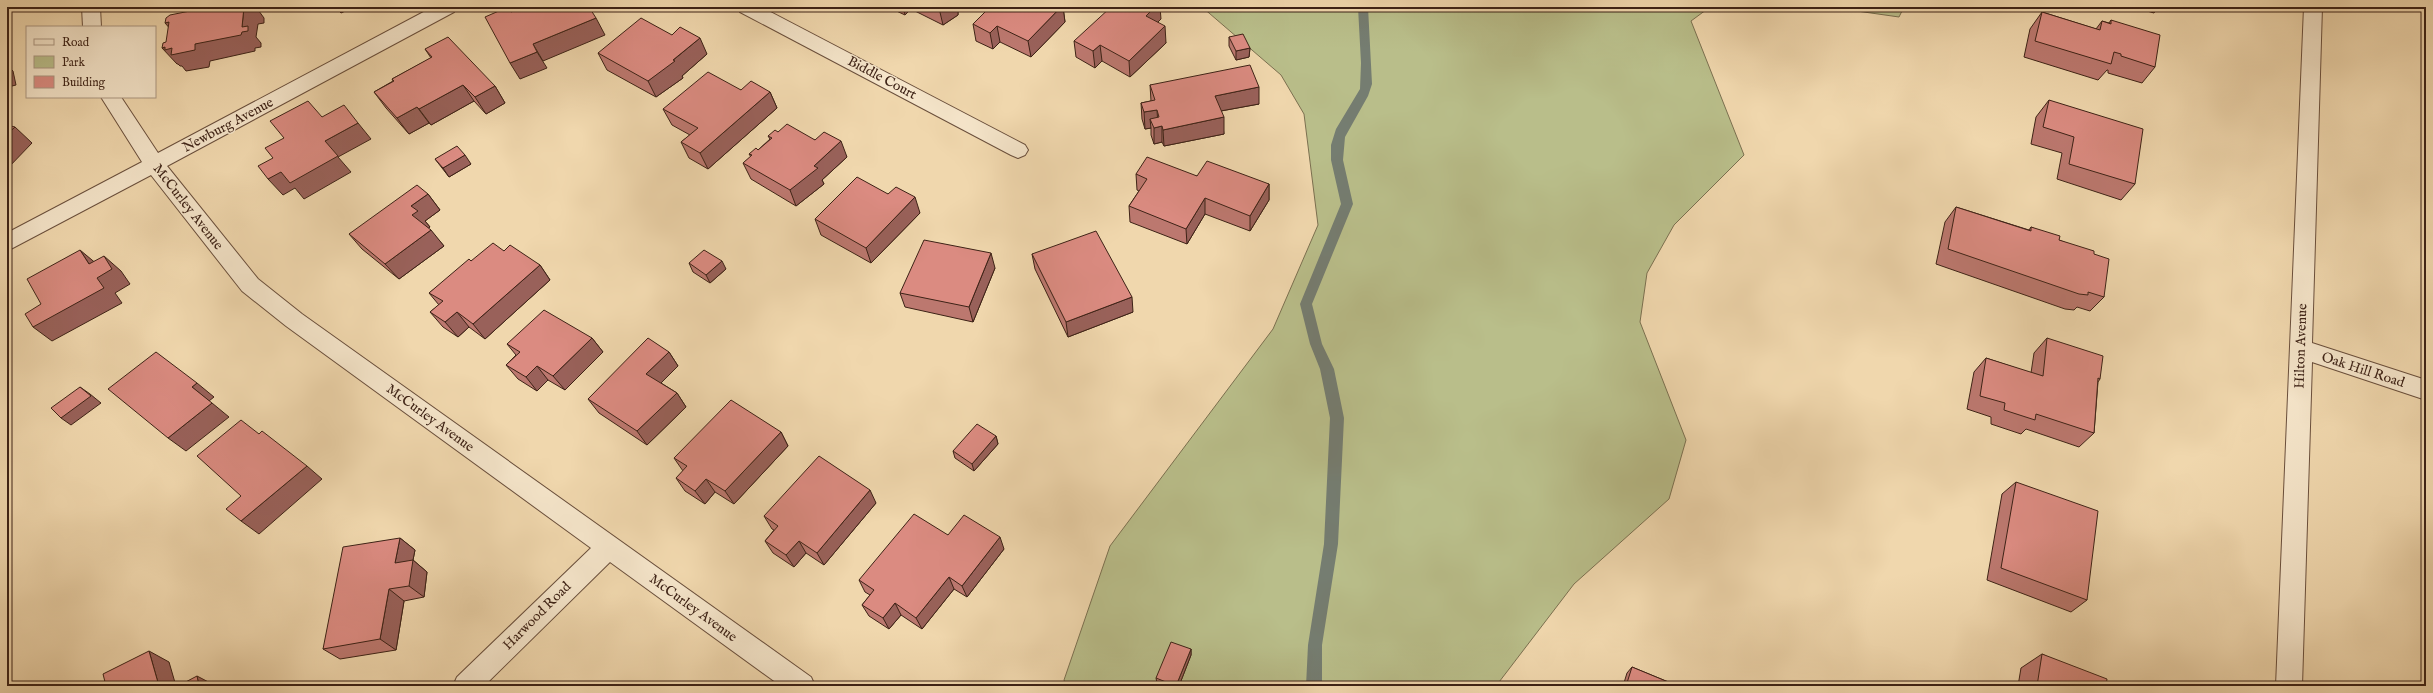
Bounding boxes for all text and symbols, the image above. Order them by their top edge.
legend [26,26,156,98]
text: Road [62,35,90,50]
street label: Biddle Court [844,52,920,104]
text: Park [62,55,85,70]
text: Building [62,75,106,90]
street label: Newburg Avenue [179,93,277,157]
street label: McCurley Avenue [149,160,228,254]
street label: Hilton Avenue [2291,303,2312,389]
street label: Oak Hill Road [2319,348,2407,392]
street label: McCurley Avenue [382,380,478,456]
street label: McCurley Avenue [645,570,741,646]
street label: Harwood Road [499,578,575,654]

